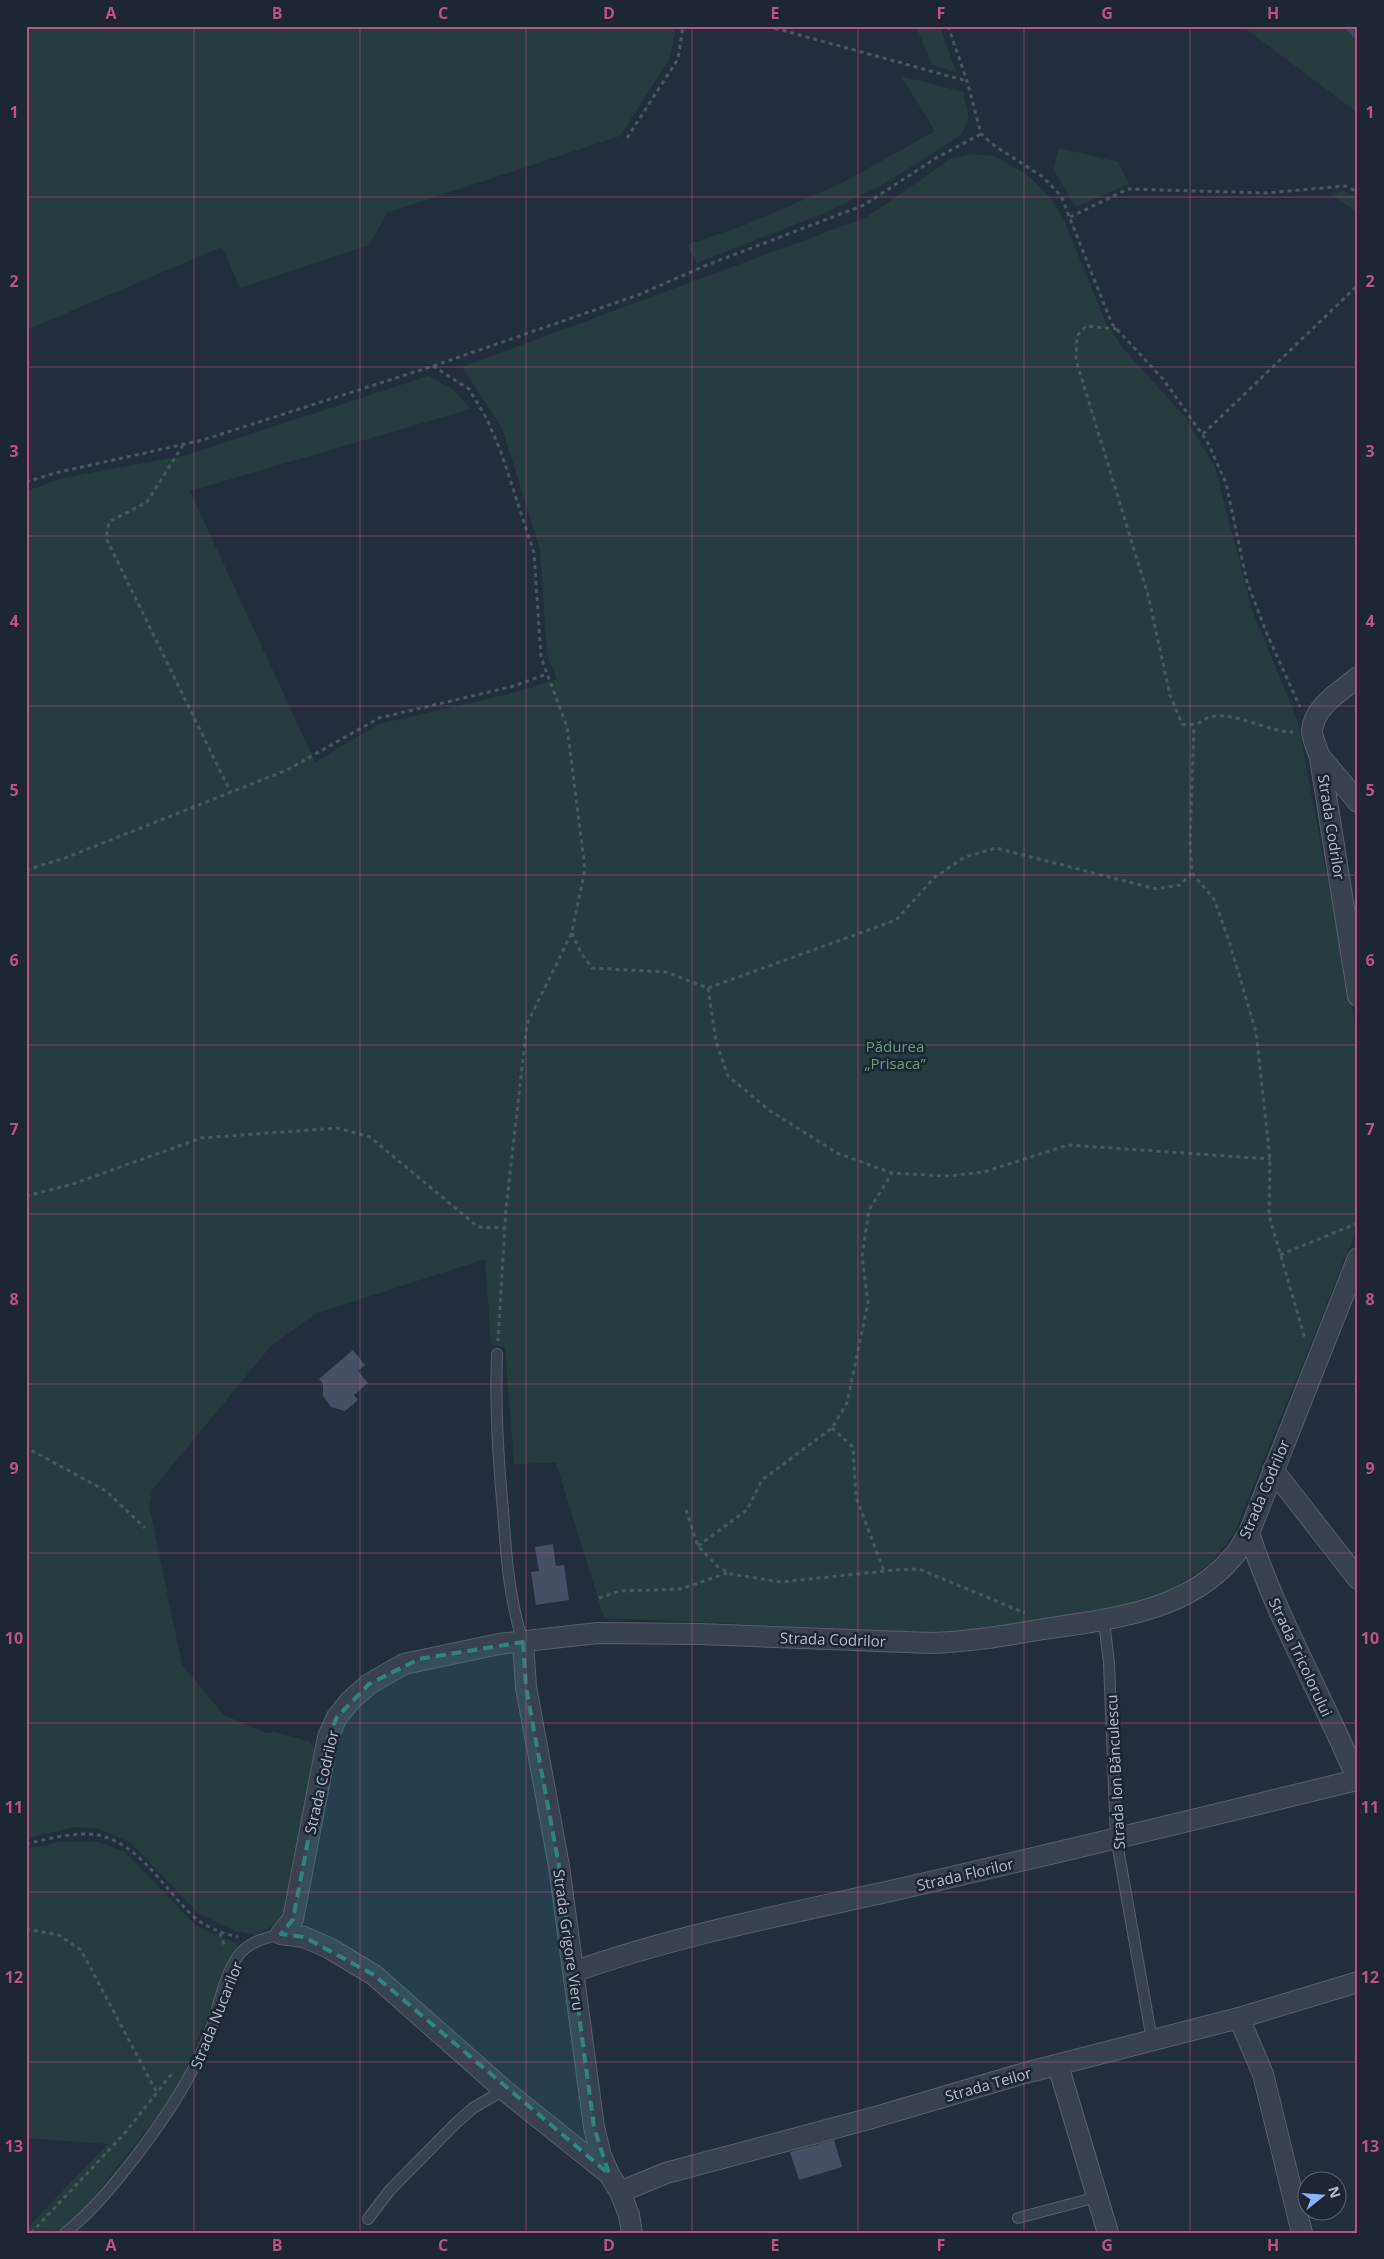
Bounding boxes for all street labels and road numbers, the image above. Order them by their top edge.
street label: Strada Codrilor [1314,773,1350,881]
street label: Strada Codrilor [1234,1436,1294,1542]
street label: Strada Tricolorului [1265,1594,1337,1720]
street label: Strada Codrilor [780,1627,886,1651]
street label: Strada Ion Bănculescu [1101,1694,1129,1850]
street label: Strada Codrilor [299,1728,343,1836]
street label: Strada Florilor [915,1853,1015,1895]
street label: Strada Grigore Vieru [549,1868,589,2012]
street label: Strada Nucarilor [185,1958,247,2072]
street label: Strada Teilor [943,2062,1033,2106]

